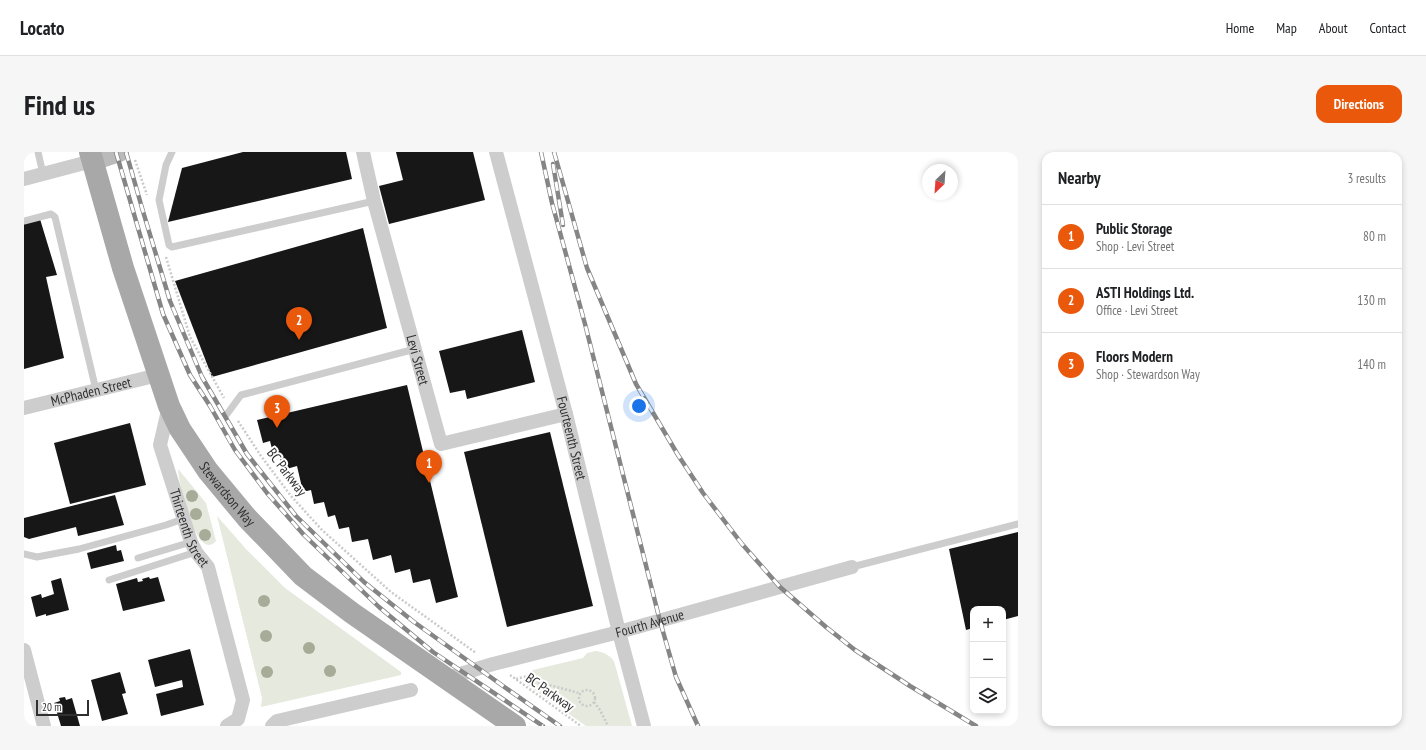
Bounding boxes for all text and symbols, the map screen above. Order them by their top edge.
text: Locato [20,16,65,40]
text: Home [1226,19,1254,37]
text: Map [1276,19,1297,37]
text: About [1319,19,1348,37]
text: Contact [1370,19,1406,37]
button: Directions [1316,85,1402,123]
text: Find us [24,86,95,123]
north arrow [922,164,958,200]
text: Nearby [1058,167,1101,189]
text: 3 results [1347,170,1386,187]
text: Public Storage [1096,219,1172,238]
text: 1 [1068,228,1074,245]
text: 80 m [1363,228,1386,245]
text: Shop · Levi Street [1096,238,1174,255]
text: ASTI Holdings Ltd. [1096,283,1194,302]
text: 2 [1068,292,1074,309]
text: 130 m [1357,292,1386,309]
text: Office · Levi Street [1096,302,1178,319]
pin: 2 [286,307,312,340]
street label: Levi Street [402,333,433,387]
text: Floors Modern [1096,347,1173,366]
text: 3 [1068,356,1074,373]
text: 140 m [1357,356,1386,373]
text: Shop · Stewardson Way [1096,366,1200,383]
street label: McPhaden Street [49,373,133,410]
street label: Fourteenth Street [553,394,591,482]
pin: 3 [264,395,290,428]
your location [629,396,649,416]
street label: BC Parkway [263,444,311,500]
pin: 1 [416,450,442,483]
street label: Stewardson Way [195,458,260,531]
street label: Thirteenth Street [166,486,213,571]
street label: Fourth Avenue [614,605,686,642]
map controls [970,606,1006,714]
button: + [970,606,1006,642]
button: − [970,642,1006,678]
street label: BC Parkway [522,669,578,716]
button: layers [970,678,1006,714]
scale bar [36,698,89,717]
text: 20 m [42,700,61,714]

